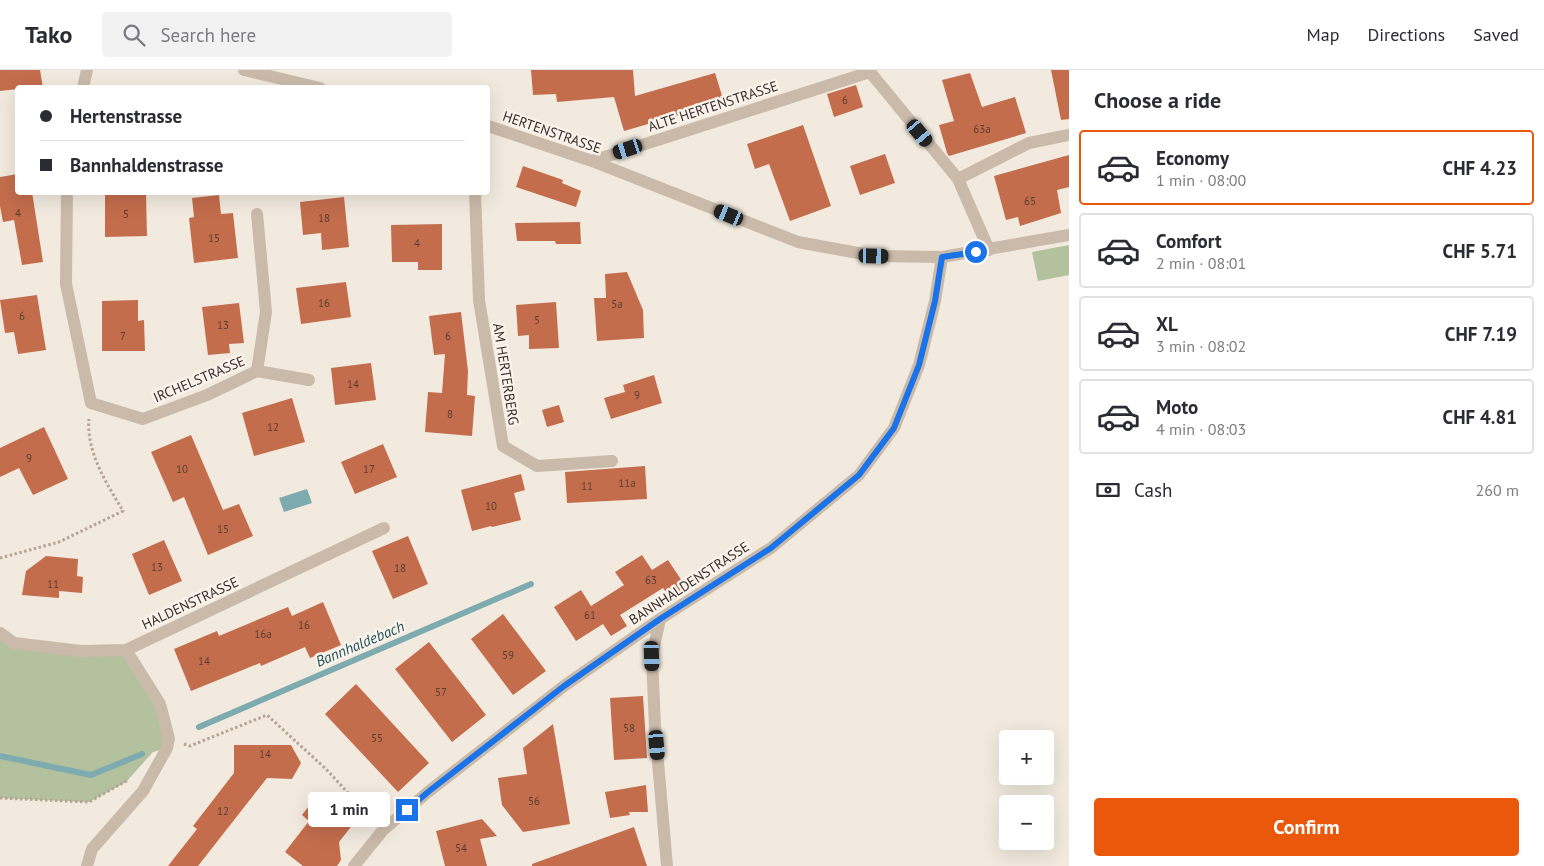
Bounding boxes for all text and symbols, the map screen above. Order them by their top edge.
search box [102,12,452,57]
text: Tako [25,19,72,50]
icon: search [120,21,148,49]
text: Search here [160,23,256,47]
text: Map [1307,23,1339,46]
text: Directions [1367,23,1445,46]
text: Saved [1473,23,1519,46]
street label: ALTE HERTENSTRASSE [646,76,780,136]
text: Choose a ride [1094,86,1221,114]
house number: 6 [842,93,848,107]
text: Hertenstrasse [70,104,182,128]
street label: HERTENSTRASSE [500,107,604,157]
car [904,117,935,149]
house number: 63a [973,122,991,136]
car [611,137,644,161]
icon: car [1096,145,1141,190]
text: Economy [1156,146,1229,170]
text: Bannhaldenstrasse [70,153,223,177]
text: CHF 4.23 [1443,156,1517,180]
text: 1 min · 08:00 [1156,170,1246,190]
house number: 65 [1024,194,1036,208]
car [712,202,745,228]
house number: 4 [15,206,21,220]
house number: 5 [123,207,129,221]
house number: 18 [318,211,330,225]
icon: car [1096,228,1141,273]
text: Comfort [1156,229,1222,253]
house number: 15 [208,231,220,245]
house number: 4 [414,236,420,250]
text: CHF 5.71 [1443,239,1517,263]
route start [965,241,987,263]
car [858,248,889,264]
text: 2 min · 08:01 [1156,253,1246,273]
house number: 16 [318,296,330,310]
house number: 5a [611,297,623,311]
house number: 6 [19,309,25,323]
icon: car [1096,311,1141,356]
text: XL [1156,312,1178,336]
house number: 5 [534,313,540,327]
house number: 13 [217,318,229,332]
street label: AM HERTERBERG [489,322,523,426]
text: CHF 7.19 [1445,322,1517,346]
house number: 7 [120,329,126,343]
house number: 6 [445,329,451,343]
text: 3 min · 08:02 [1156,336,1246,356]
street label: IRCHELSTRASSE [151,352,247,406]
house number: 14 [347,377,359,391]
house number: 9 [634,388,640,402]
icon: car [1096,394,1141,439]
text: Moto [1156,395,1198,419]
text: CHF 4.81 [1443,405,1517,429]
house number: 8 [447,407,453,421]
text: 4 min · 08:03 [1156,419,1246,439]
house number: 12 [267,420,279,434]
house number: 9 [26,451,32,465]
house number: 10 [176,462,188,476]
house number: 17 [363,462,375,476]
house number: 11a [618,476,636,490]
icon: cash [1094,476,1122,504]
text: Cash [1134,478,1172,502]
house number: 11 [581,479,593,493]
text: 260 m [1476,480,1519,500]
house number: 10 [485,499,497,513]
house number: 15 [217,522,229,536]
street label: BANNHALDENSTRASSE [625,537,753,629]
house number: 13 [151,560,163,574]
house number: 18 [394,561,406,575]
street label: HALDENSTRASSE [139,573,241,633]
house number: 63 [645,573,657,587]
house number: 11 [47,577,59,591]
house number: 61 [584,608,596,622]
water label: Bannhaldebach [313,616,407,671]
house number: 16 [298,618,310,632]
house number: 16a [254,627,272,641]
car [643,641,660,671]
house number: 59 [502,648,514,662]
house number: 14 [198,654,210,668]
house number: 57 [435,685,447,699]
house number: 58 [623,721,635,735]
car [648,729,665,761]
map controls [999,730,1054,850]
button: + [999,730,1054,785]
house number: 55 [371,731,383,745]
house number: 14 [259,747,271,761]
callout: 1 min [307,792,390,828]
house number: 56 [528,794,540,808]
button: − [999,795,1054,850]
button: Confirm [1094,798,1519,856]
text: 1 min [329,799,369,819]
route end [396,799,418,821]
house number: 12 [217,804,229,818]
house number: 54 [455,841,467,855]

